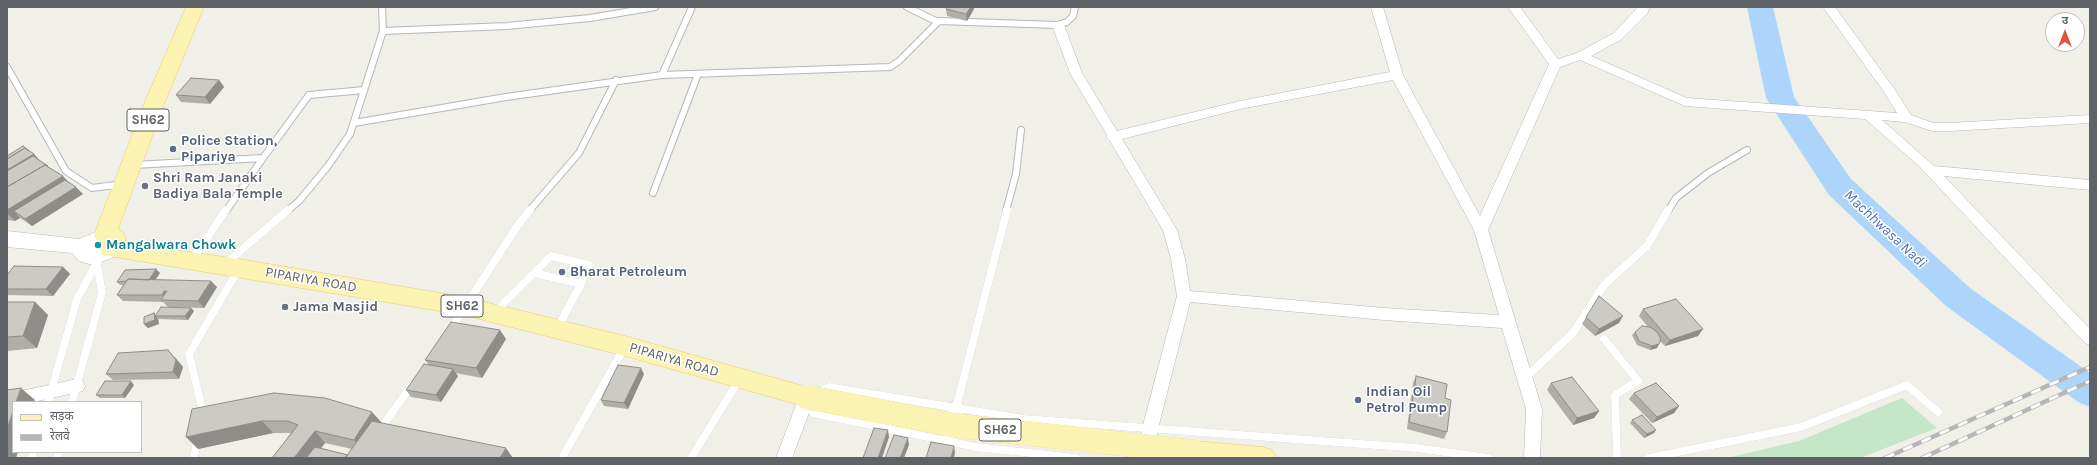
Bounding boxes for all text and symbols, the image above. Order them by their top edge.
north arrow [2045,12,2085,52]
text: उ [2062,14,2068,27]
road number: SH62 [127,109,169,131]
place label: Police Station, Pipariya [181,133,277,166]
marker: Police Station, Pipariya [168,144,178,154]
place label: Shri Ram Janaki Badiya Bala Temple [153,170,283,202]
marker: Shri Ram Janaki Badiya Bala Temple [140,181,150,191]
water label: Machhwasa Nadi [1840,186,1930,272]
place label: Mangalwara Chowk [106,237,236,253]
marker: Mangalwara Chowk [93,240,103,250]
street label: PIPARIYA ROAD [264,264,358,296]
place label: Bharat Petroleum [570,264,687,280]
marker: Bharat Petroleum [557,267,567,277]
road number: SH62 [441,295,483,317]
place label: Jama Masjid [293,299,378,315]
marker: Jama Masjid [280,302,290,312]
street label: PIPARIYA ROAD [627,339,721,381]
place label: Indian Oil Petrol Pump [1366,384,1447,416]
marker: Indian Oil Petrol Pump [1353,395,1363,405]
legend [12,401,142,453]
text: सड़क [50,409,74,423]
road number: SH62 [979,419,1021,441]
text: रेलवे [50,429,70,443]

